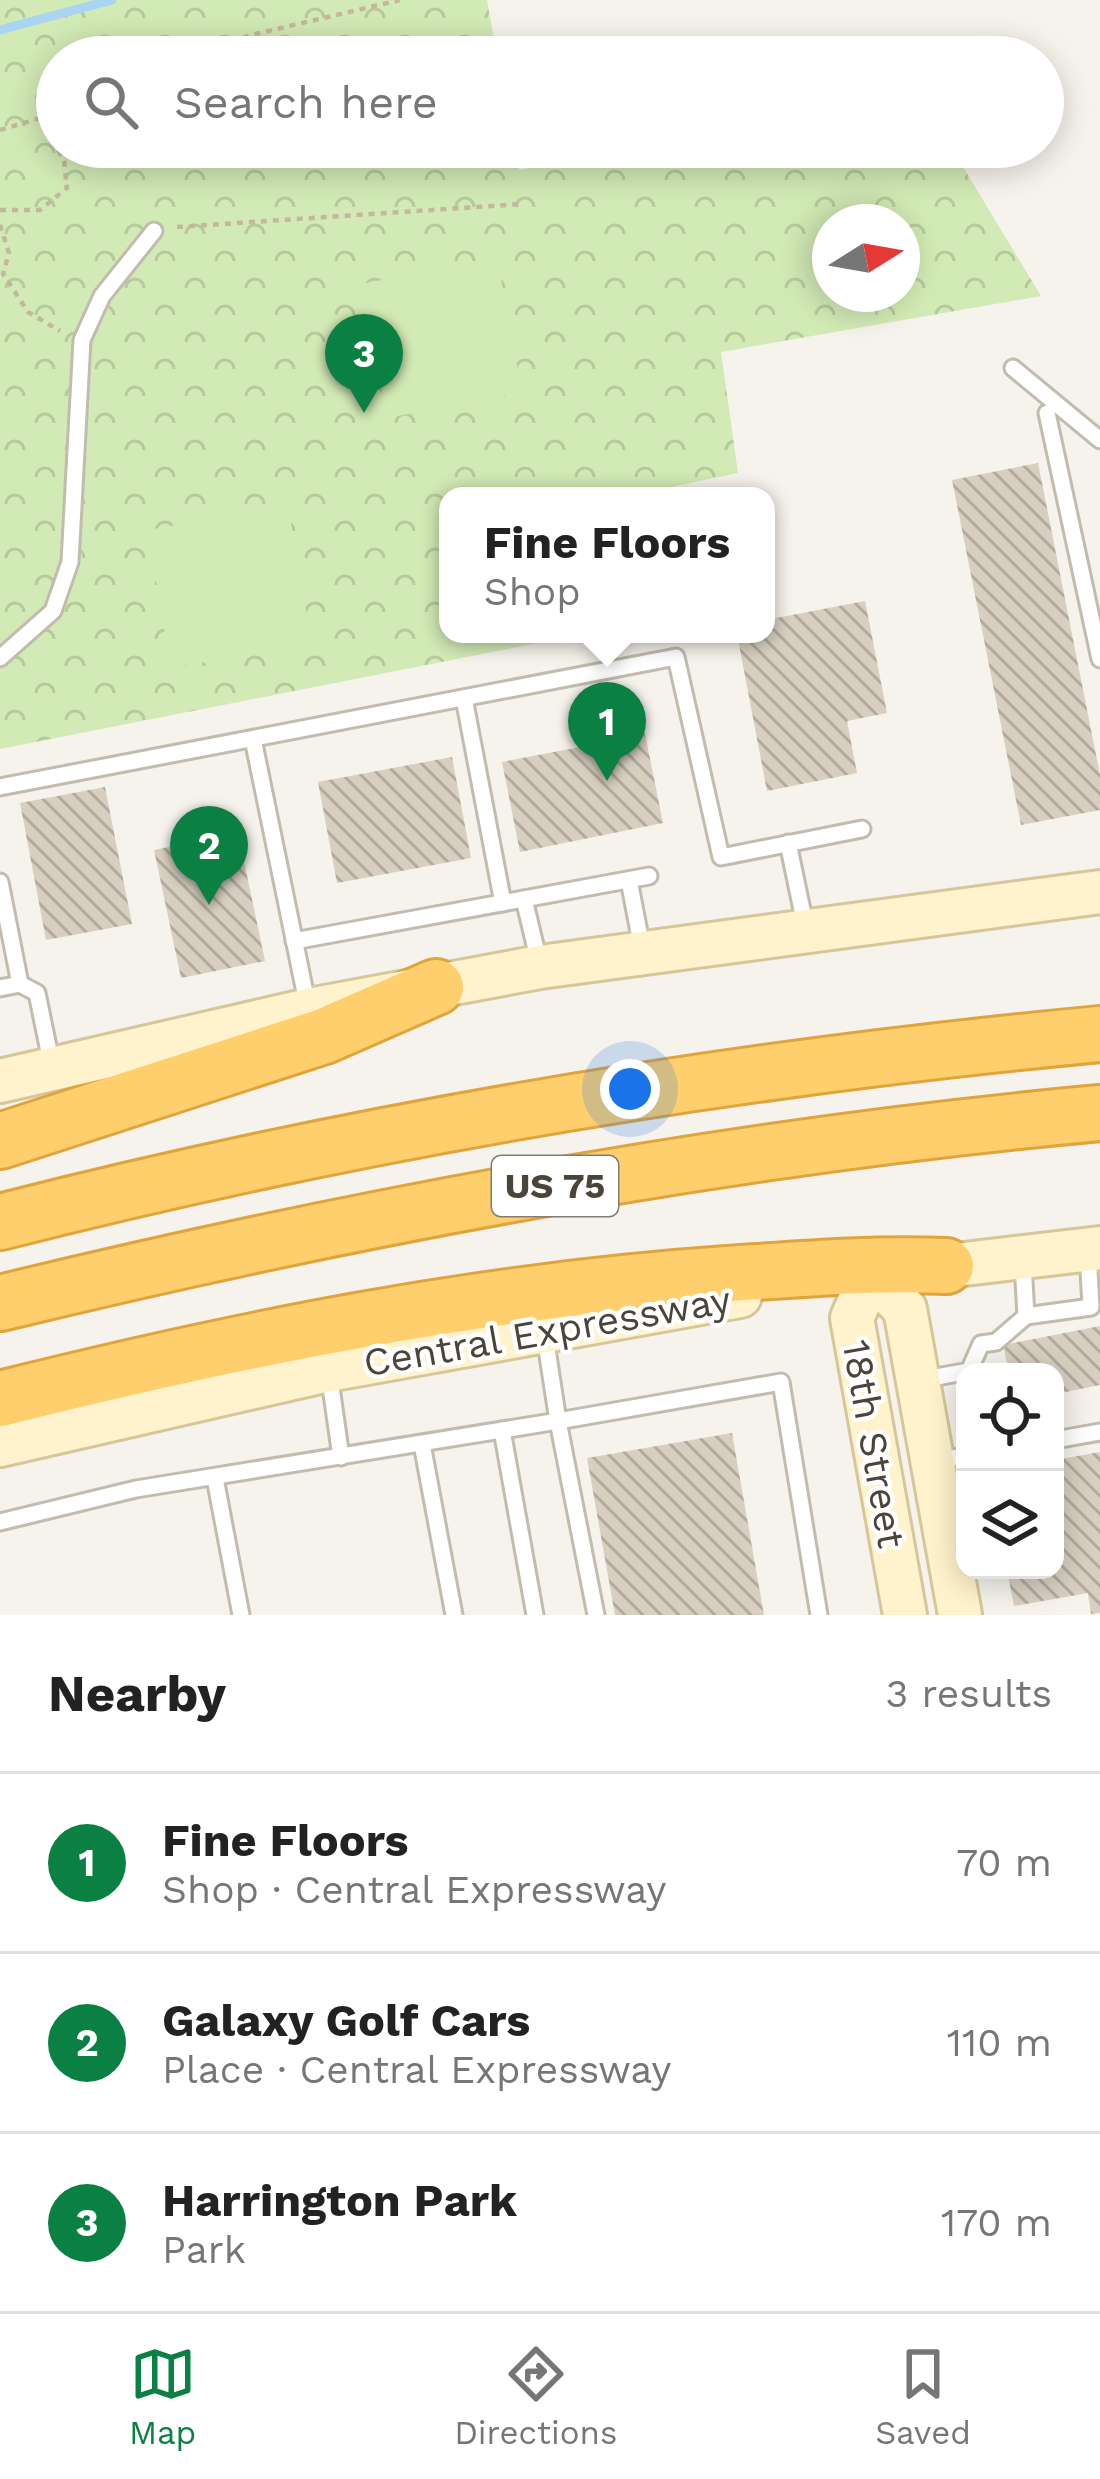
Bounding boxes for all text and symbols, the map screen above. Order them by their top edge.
search box [36,36,1064,168]
icon: search [78,69,144,135]
text: Search here [174,76,438,129]
north arrow [812,204,920,312]
pin: 3 [325,314,403,413]
popup [439,487,775,643]
text: Fine Floors [484,516,730,569]
text: Shop [484,569,581,614]
pin: 1 [568,682,646,781]
pin: 2 [170,806,248,905]
your location [600,1059,660,1119]
road number: US 75 [492,1156,618,1216]
street label: Central Expressway [360,1277,734,1385]
street label: 18th Street [834,1336,914,1552]
map controls [956,1363,1064,1579]
button: locate [956,1363,1064,1471]
button: layers [956,1471,1064,1579]
text: Nearby [48,1664,226,1723]
text: 3 results [886,1671,1052,1716]
text: Fine Floors [162,1814,409,1867]
text: 1 [79,1840,95,1885]
text: 70 m [956,1840,1052,1885]
text: Shop · Central Expressway [162,1867,666,1912]
text: Galaxy Golf Cars [162,1994,530,2047]
text: 2 [75,2020,99,2065]
text: 110 m [947,2020,1052,2065]
text: Place · Central Expressway [162,2047,671,2092]
text: Harrington Park [162,2174,517,2227]
text: 3 [75,2200,99,2245]
text: 170 m [941,2200,1052,2245]
text: Park [162,2227,246,2272]
tab: Map [129,2341,196,2452]
tab: Directions [454,2341,617,2452]
tab: Saved [875,2341,971,2452]

